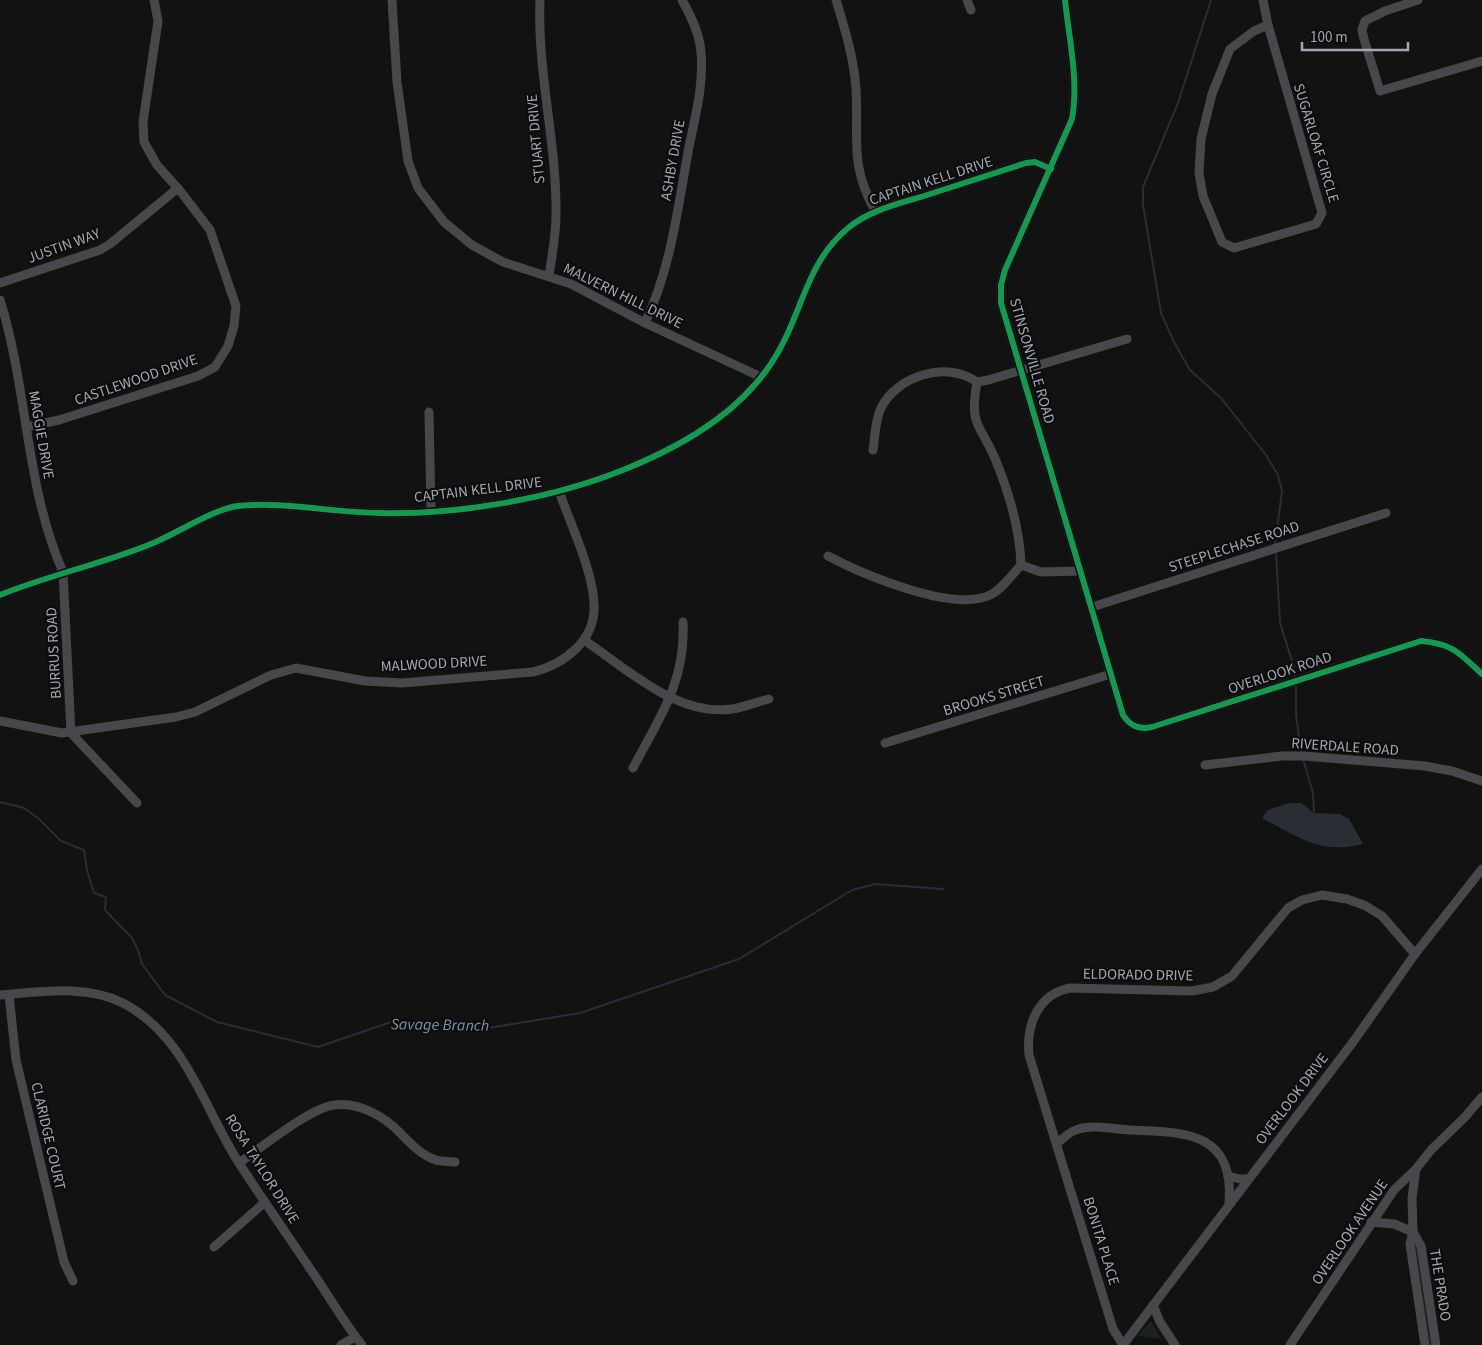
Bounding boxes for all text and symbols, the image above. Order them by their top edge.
scale bar [1302,20,1408,52]
text: 100 m [1310,27,1348,48]
street label: SUGARLOAF CIRCLE [1288,81,1344,205]
street label: STUART DRIVE [522,93,550,185]
street label: ASHBY DRIVE [656,118,690,202]
street label: CAPTAIN KELL DRIVE [867,151,995,211]
street label: JUSTIN WAY [25,223,104,269]
street label: MALVERN HILL DRIVE [560,258,686,334]
street label: STINSONVILLE ROAD [1004,296,1060,426]
street label: CASTLEWOOD DRIVE [72,349,200,411]
street label: MAGGIE DRIVE [23,389,59,481]
street label: CAPTAIN KELL DRIVE [413,472,543,508]
street label: STEEPLECHASE ROAD [1166,516,1302,578]
street label: BURRUS ROAD [41,607,67,699]
street label: OVERLOOK ROAD [1225,646,1335,700]
street label: MALWOOD DRIVE [380,651,488,677]
street label: BROOKS STREET [941,671,1047,721]
street label: RIVERDALE ROAD [1291,733,1399,761]
street label: ELDORADO DRIVE [1083,964,1194,986]
water label: Savage Branch [391,1013,489,1037]
street label: OVERLOOK DRIVE [1251,1049,1333,1149]
street label: CLARIDGE COURT [25,1080,71,1192]
street label: ROSA TAYLOR DRIVE [220,1110,304,1228]
street label: OVERLOOK AVENUE [1307,1175,1393,1289]
street label: BONITA PLACE [1078,1194,1124,1288]
street label: THE PRADO [1424,1247,1456,1323]

